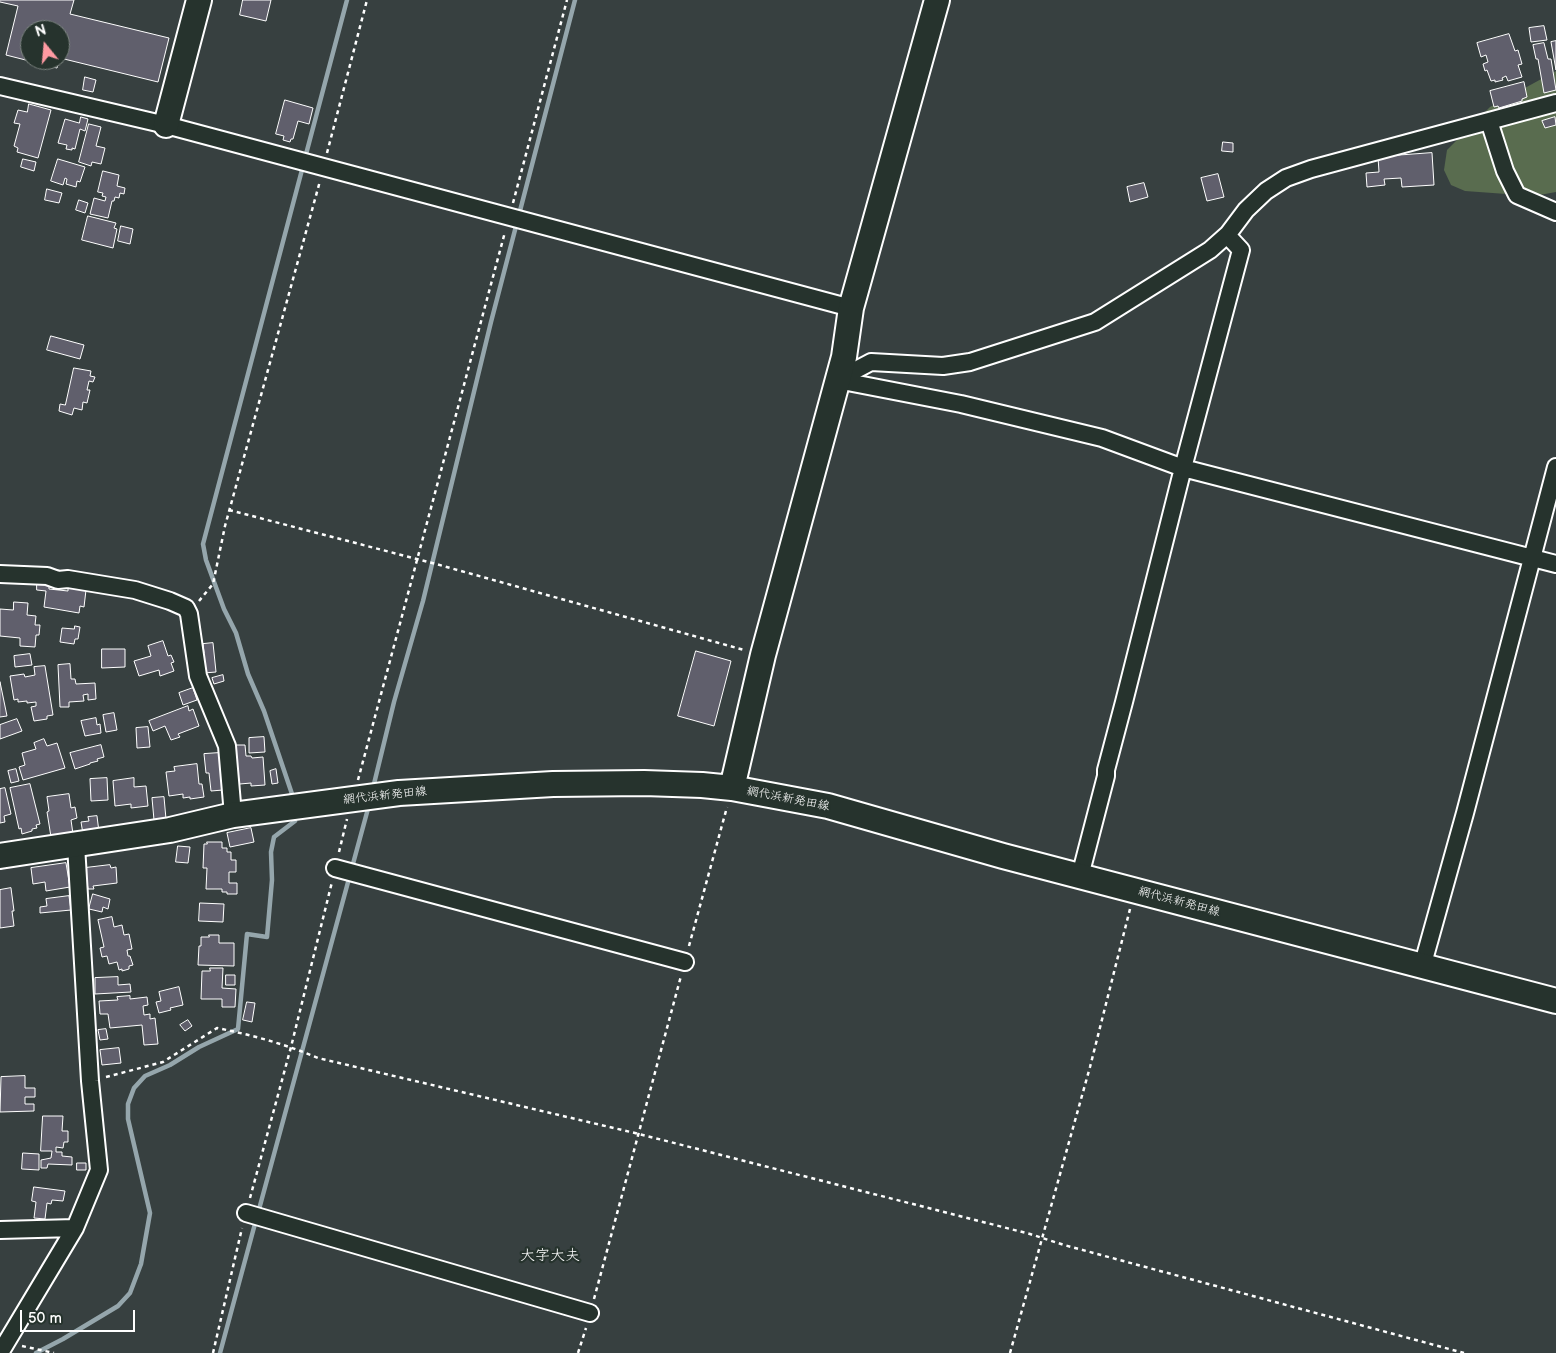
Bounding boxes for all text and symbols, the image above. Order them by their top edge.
north arrow [20,20,70,70]
text: N [33,21,48,41]
street label: 網代浜新発田線 [342,784,428,808]
street label: 網代浜新発田線 [745,784,831,814]
street label: 網代浜新発田線 [1137,884,1221,920]
district label: 大字大夫 [520,1247,580,1265]
scale bar [22,1300,138,1332]
text: 50 m [28,1309,62,1328]

